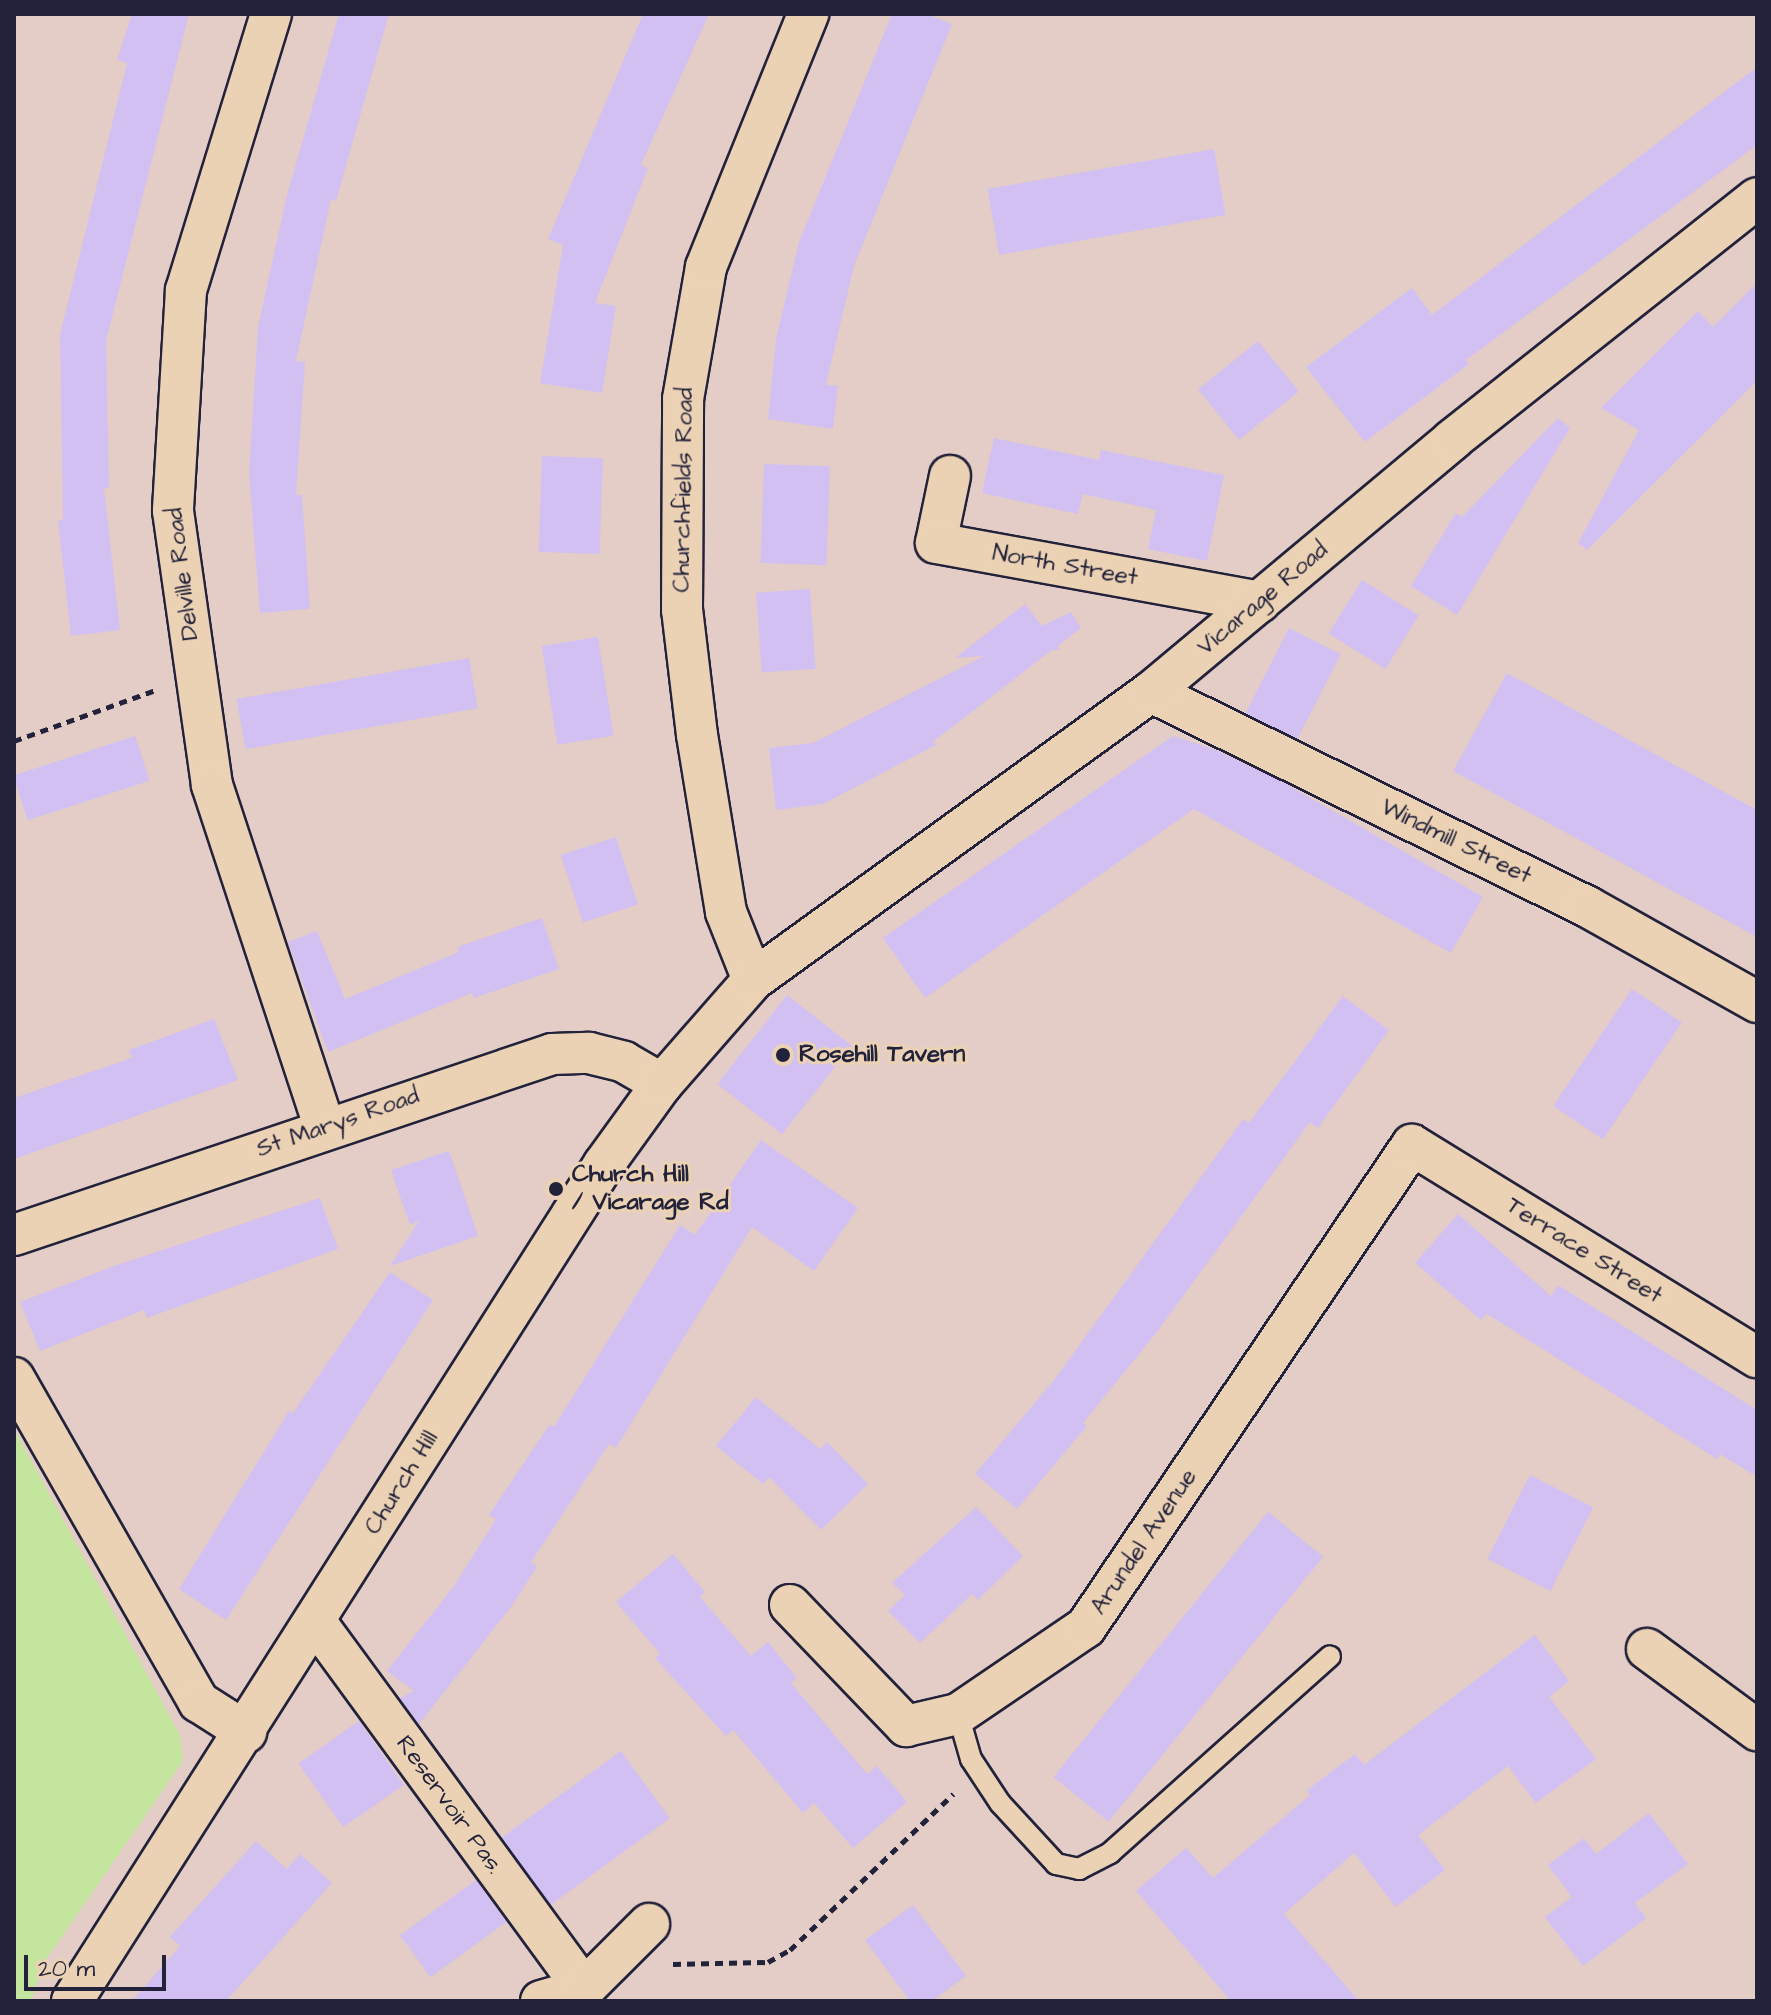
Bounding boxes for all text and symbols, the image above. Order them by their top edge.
street label: Churchfields Road [668,387,700,593]
street label: Delville Road [161,506,205,642]
street label: Vicarage Road [1192,536,1334,662]
street label: North Street [990,539,1140,593]
street label: Windmill Street [1376,793,1536,891]
place label: Rosehill Tavern [799,1041,965,1069]
marker: Rosehill Tavern [774,1046,792,1064]
street label: St Marys Road [253,1082,423,1164]
place label: Church Hill / Vicarage Rd [572,1161,728,1217]
marker: Church Hill / Vicarage Rd [547,1180,565,1198]
street label: Terrace Street [1501,1192,1667,1310]
street label: Church Hill [359,1426,445,1540]
street label: Arundel Avenue [1085,1464,1203,1620]
street label: Reservoir Pas. [389,1730,509,1880]
scale bar [28,1939,170,1989]
text: 20 m [38,1952,95,1986]

